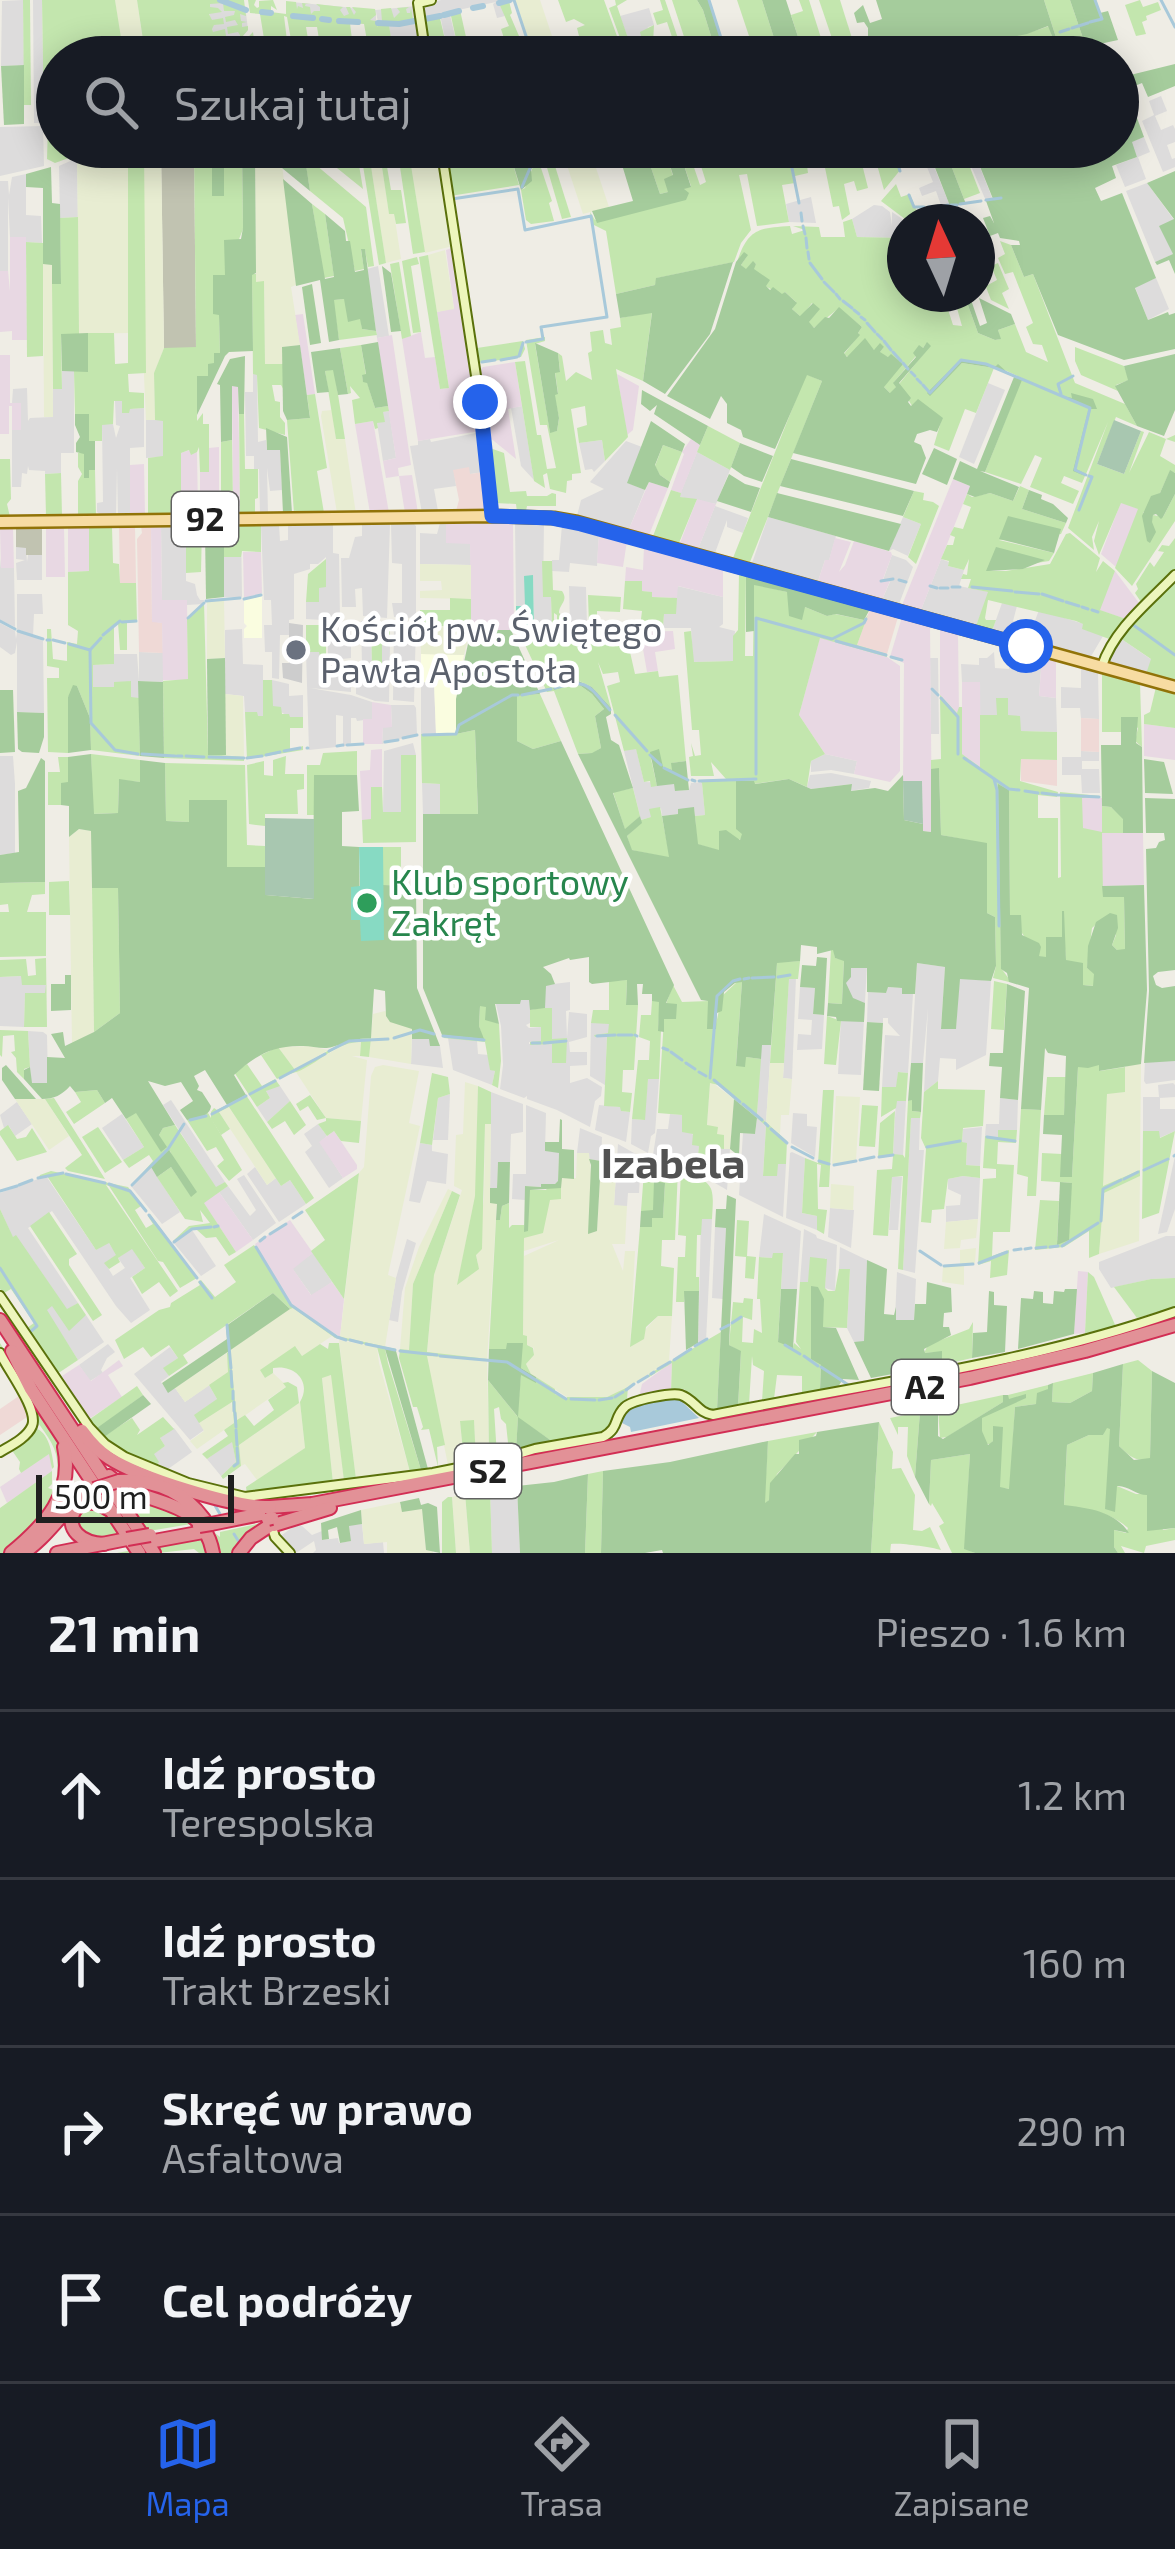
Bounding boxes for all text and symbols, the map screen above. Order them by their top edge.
search box [36,36,1139,168]
icon: search [78,69,144,135]
text: Szukaj tutaj [174,75,412,129]
north arrow [887,204,995,312]
route end [453,375,507,429]
road number: 92 [172,492,238,546]
place label: Kościół pw. Świętego Pawła Apostoła [320,606,662,690]
route start [999,619,1053,673]
marker: Kościół pw. Świętego Pawła Apostoła [283,637,309,663]
place label: Klub sportowy Zakręt [391,859,629,943]
marker: Klub sportowy Zakręt [354,890,380,916]
district label: Izabela [601,1136,745,1186]
road number: A2 [892,1360,958,1414]
road number: S2 [455,1444,521,1498]
scale bar [36,1469,234,1522]
text: 500 m [54,1476,148,1516]
text: 21 min [48,1601,200,1662]
text: Pieszo · 1.6 km [875,1608,1127,1655]
text: Idź prosto [162,1744,377,1798]
icon: ahead [48,1762,114,1828]
text: 1.2 km [1018,1771,1127,1818]
text: Terespolska [162,1798,375,1845]
text: Idź prosto [162,1912,377,1966]
icon: ahead [48,1930,114,1996]
text: 160 m [1023,1939,1127,1986]
text: Trakt Brzeski [162,1966,391,2013]
text: Skręć w prawo [162,2080,473,2134]
icon: right [48,2098,114,2164]
text: 290 m [1016,2107,1127,2154]
text: Asfaltowa [162,2134,344,2181]
icon: arrive [48,2266,114,2332]
text: Cel podróży [162,2272,412,2326]
tab: Mapa [145,2411,230,2523]
tab: Trasa [521,2411,603,2523]
tab: Zapisane [894,2411,1030,2523]

